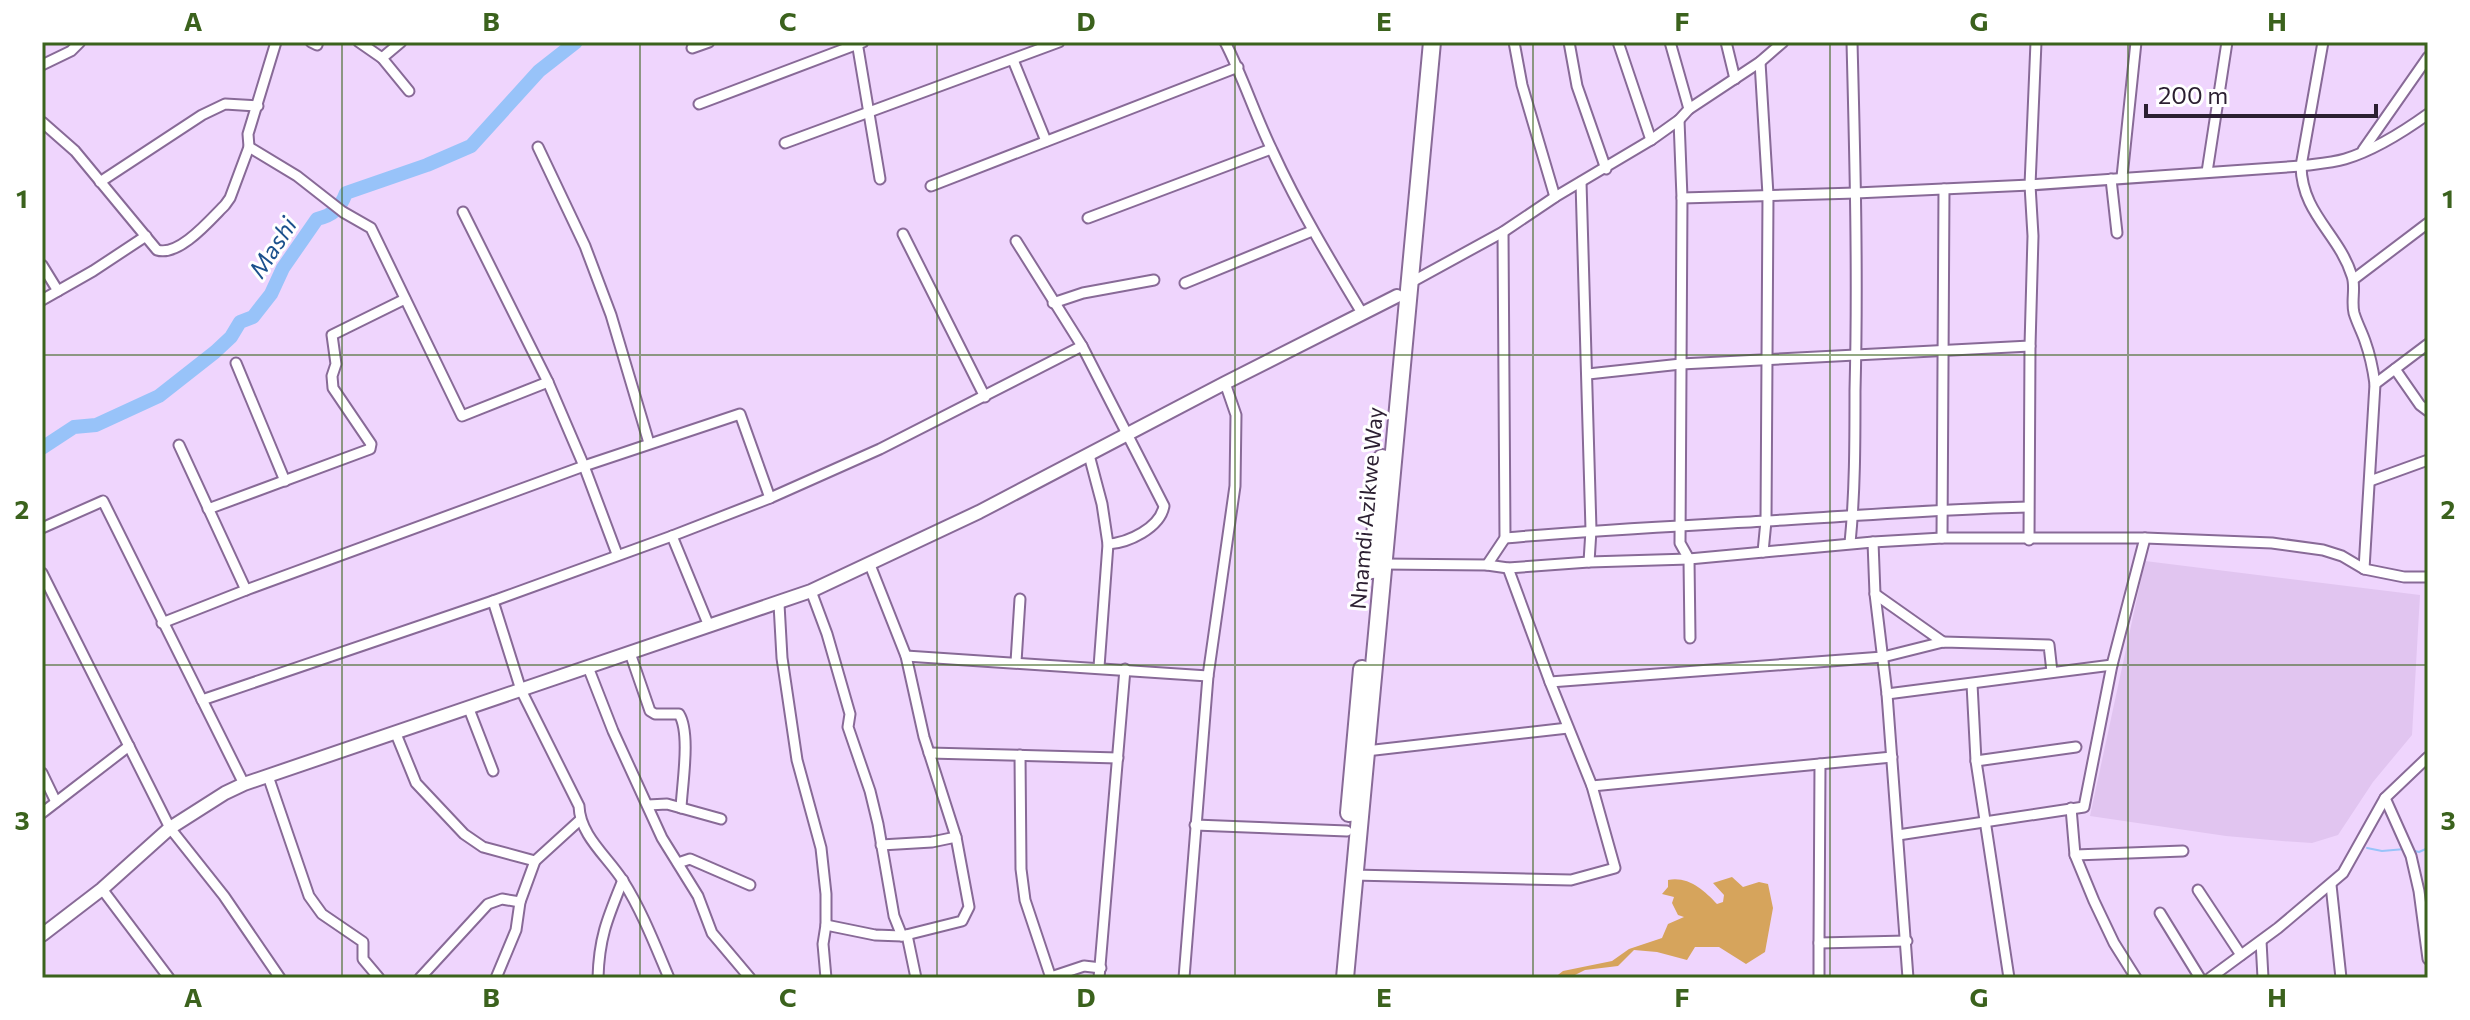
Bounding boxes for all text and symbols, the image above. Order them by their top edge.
text: A [184,5,203,36]
text: B [482,5,500,36]
text: C [779,5,797,36]
text: D [1076,5,1096,36]
text: E [1376,5,1392,36]
text: F [1674,5,1690,36]
text: G [1970,5,1988,36]
text: H [2267,5,2287,36]
scale bar [2146,68,2376,118]
text: 200 m [2158,80,2228,109]
text: 1 [16,182,28,213]
text: 1 [2442,182,2454,213]
water label: Mashi [242,211,303,283]
street label: Nnamdi Azikwe Way [1344,406,1388,610]
text: 2 [15,493,29,524]
text: 2 [2441,493,2455,524]
text: 3 [14,804,30,835]
text: 3 [2440,804,2456,835]
text: A [184,981,203,1012]
text: B [482,981,500,1012]
text: C [779,981,797,1012]
text: D [1076,981,1096,1012]
text: E [1376,981,1392,1012]
text: F [1674,981,1690,1012]
text: G [1970,981,1988,1012]
text: H [2267,981,2287,1012]

